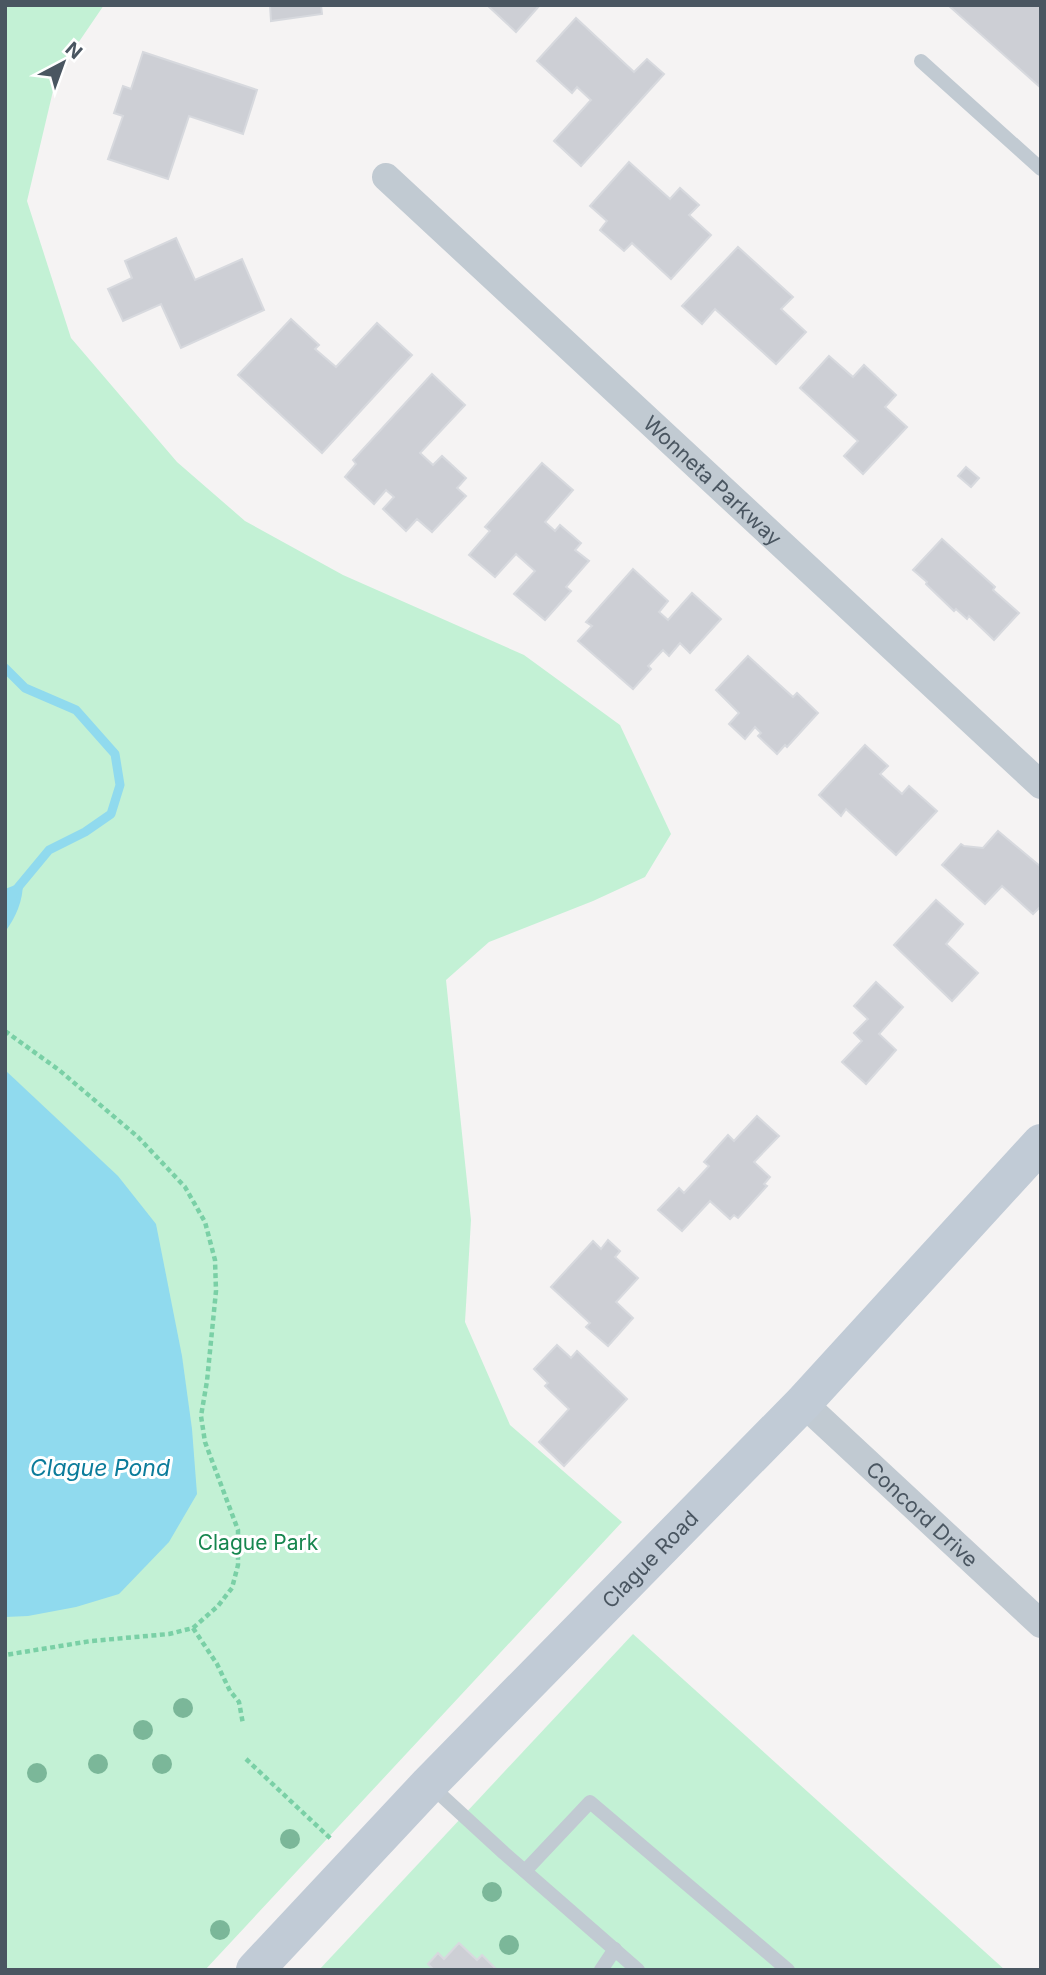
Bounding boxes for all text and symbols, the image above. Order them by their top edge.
north arrow [28,28,98,98]
text: N [61,37,87,64]
street label: Wonneta Parkway [639,410,787,551]
water label: Clague Pond [30,1454,171,1482]
street label: Concord Drive [861,1456,984,1572]
street label: Clague Road [597,1505,703,1613]
park label: Clague Park [198,1530,319,1555]

